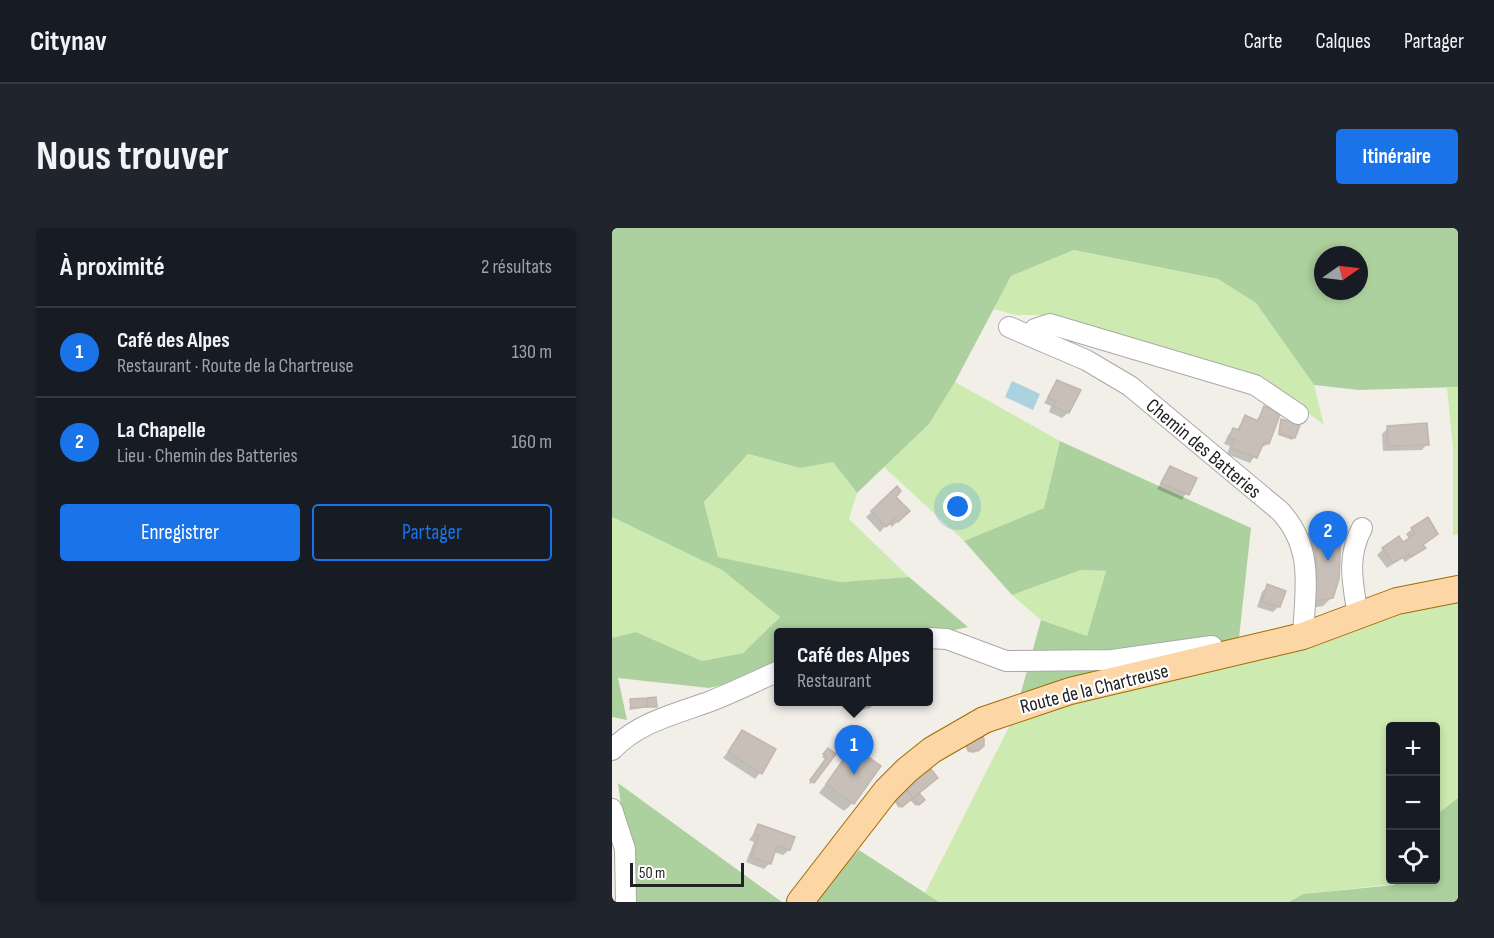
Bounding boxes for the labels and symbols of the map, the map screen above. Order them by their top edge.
north arrow [1314,246,1368,300]
street label: Chemin des Batteries [1141,394,1266,504]
your location [943,492,972,521]
pin: 2 [1308,512,1348,561]
street label: Route de la Chartreuse [1018,659,1171,719]
pin: 1 [834,726,874,775]
scale bar [630,860,744,888]

